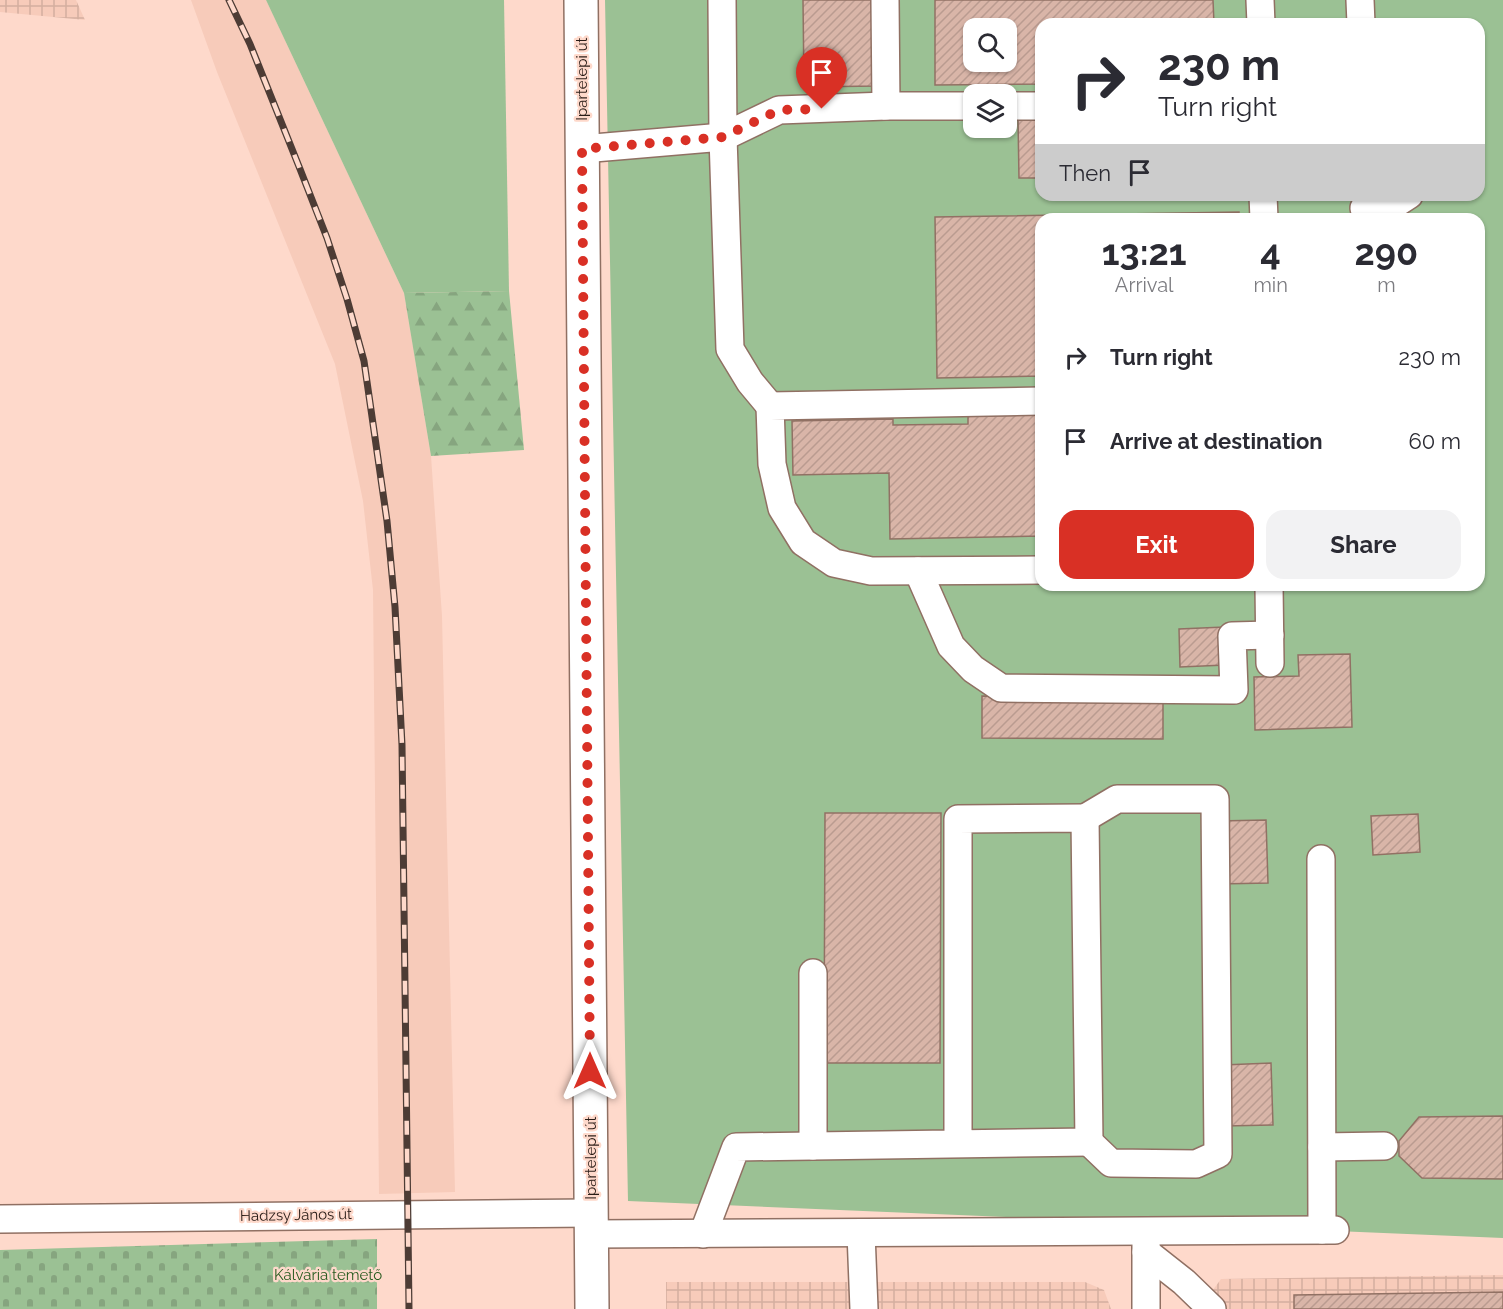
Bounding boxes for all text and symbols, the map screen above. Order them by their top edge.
map controls [963,18,1017,138]
button: search [963,18,1017,72]
street label: Ipartelepi út [573,37,591,121]
text: 230 m [1158,41,1280,90]
icon: right [1059,42,1137,120]
pin [796,47,847,109]
icon: arrive [805,56,838,89]
button: layers [963,84,1017,138]
text: Turn right [1158,91,1277,122]
icon: arrive [1123,156,1156,189]
text: Then [1059,160,1111,186]
text: 13:21 [1102,231,1187,273]
text: 4 [1260,231,1281,273]
text: 290 [1355,231,1418,273]
text: Arrival [1115,273,1174,297]
text: min [1253,273,1288,297]
text: m [1377,273,1396,297]
icon: right [1059,341,1092,374]
text: Turn right [1110,344,1213,370]
text: 230 m [1398,344,1461,370]
icon: arrive [1059,425,1092,458]
text: Arrive at destination [1110,428,1323,454]
text: 60 m [1408,428,1461,454]
button: Exit [1059,510,1254,579]
button: Share [1266,510,1461,579]
position arrow [558,1039,622,1103]
street label: Ipartelepi út [582,1116,600,1200]
street label: Hadzsy János út [240,1205,352,1225]
park label: Kálvária temető [274,1266,382,1284]

